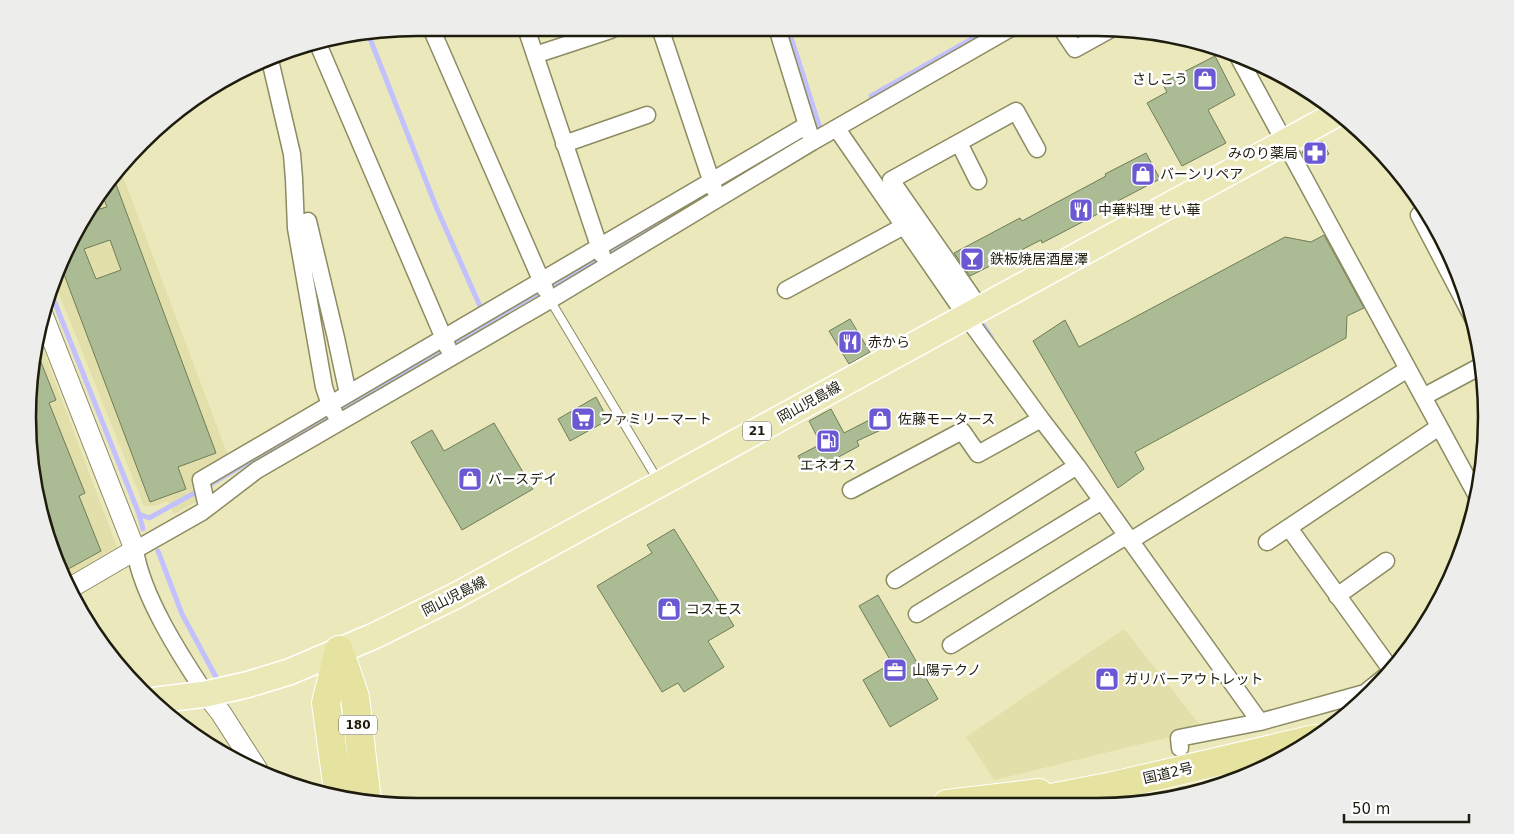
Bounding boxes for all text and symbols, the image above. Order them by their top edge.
shop icon: さしこう [1192,66,1218,92]
place label: さしこう [1132,71,1188,87]
pharmacy icon: みのり薬局 [1302,140,1328,166]
place label: みのり薬局 [1228,145,1298,161]
shop icon: バーンリペア [1130,161,1156,187]
place label: バーンリペア [1160,166,1243,182]
restaurant icon: 中華料理 せい華 [1068,197,1094,223]
place label: 中華料理 せい華 [1098,202,1200,218]
bar icon: 鉄板焼居酒屋澤 [959,246,985,272]
place label: 鉄板焼居酒屋澤 [990,251,1088,267]
restaurant icon: 赤から [837,329,863,355]
place label: 赤から [868,334,910,350]
street label: 岡山児島線 [775,378,843,426]
supermarket icon: ファミリーマート [570,406,596,432]
shop icon: 佐藤モータース [867,406,893,432]
place label: ファミリーマート [600,411,712,427]
place label: 佐藤モータース [898,411,995,427]
road number: 21 [743,422,771,441]
fuel station icon: エネオス [815,428,841,454]
place label: エネオス [800,457,856,473]
shop icon: バースデイ [457,466,483,492]
place label: バースデイ [488,471,557,487]
street label: 岡山児島線 [419,573,489,619]
shop icon: コスモス [656,596,682,622]
place label: コスモス [686,601,742,617]
office icon: 山陽テクノ [882,657,908,683]
place label: 山陽テクノ [912,662,981,678]
shop icon: ガリバーアウトレット [1094,666,1120,692]
place label: ガリバーアウトレット [1124,671,1263,687]
road number: 180 [339,716,377,734]
street label: 国道2号 [1141,759,1195,787]
scale bar [1344,792,1469,824]
text: 50 m [1352,800,1390,818]

